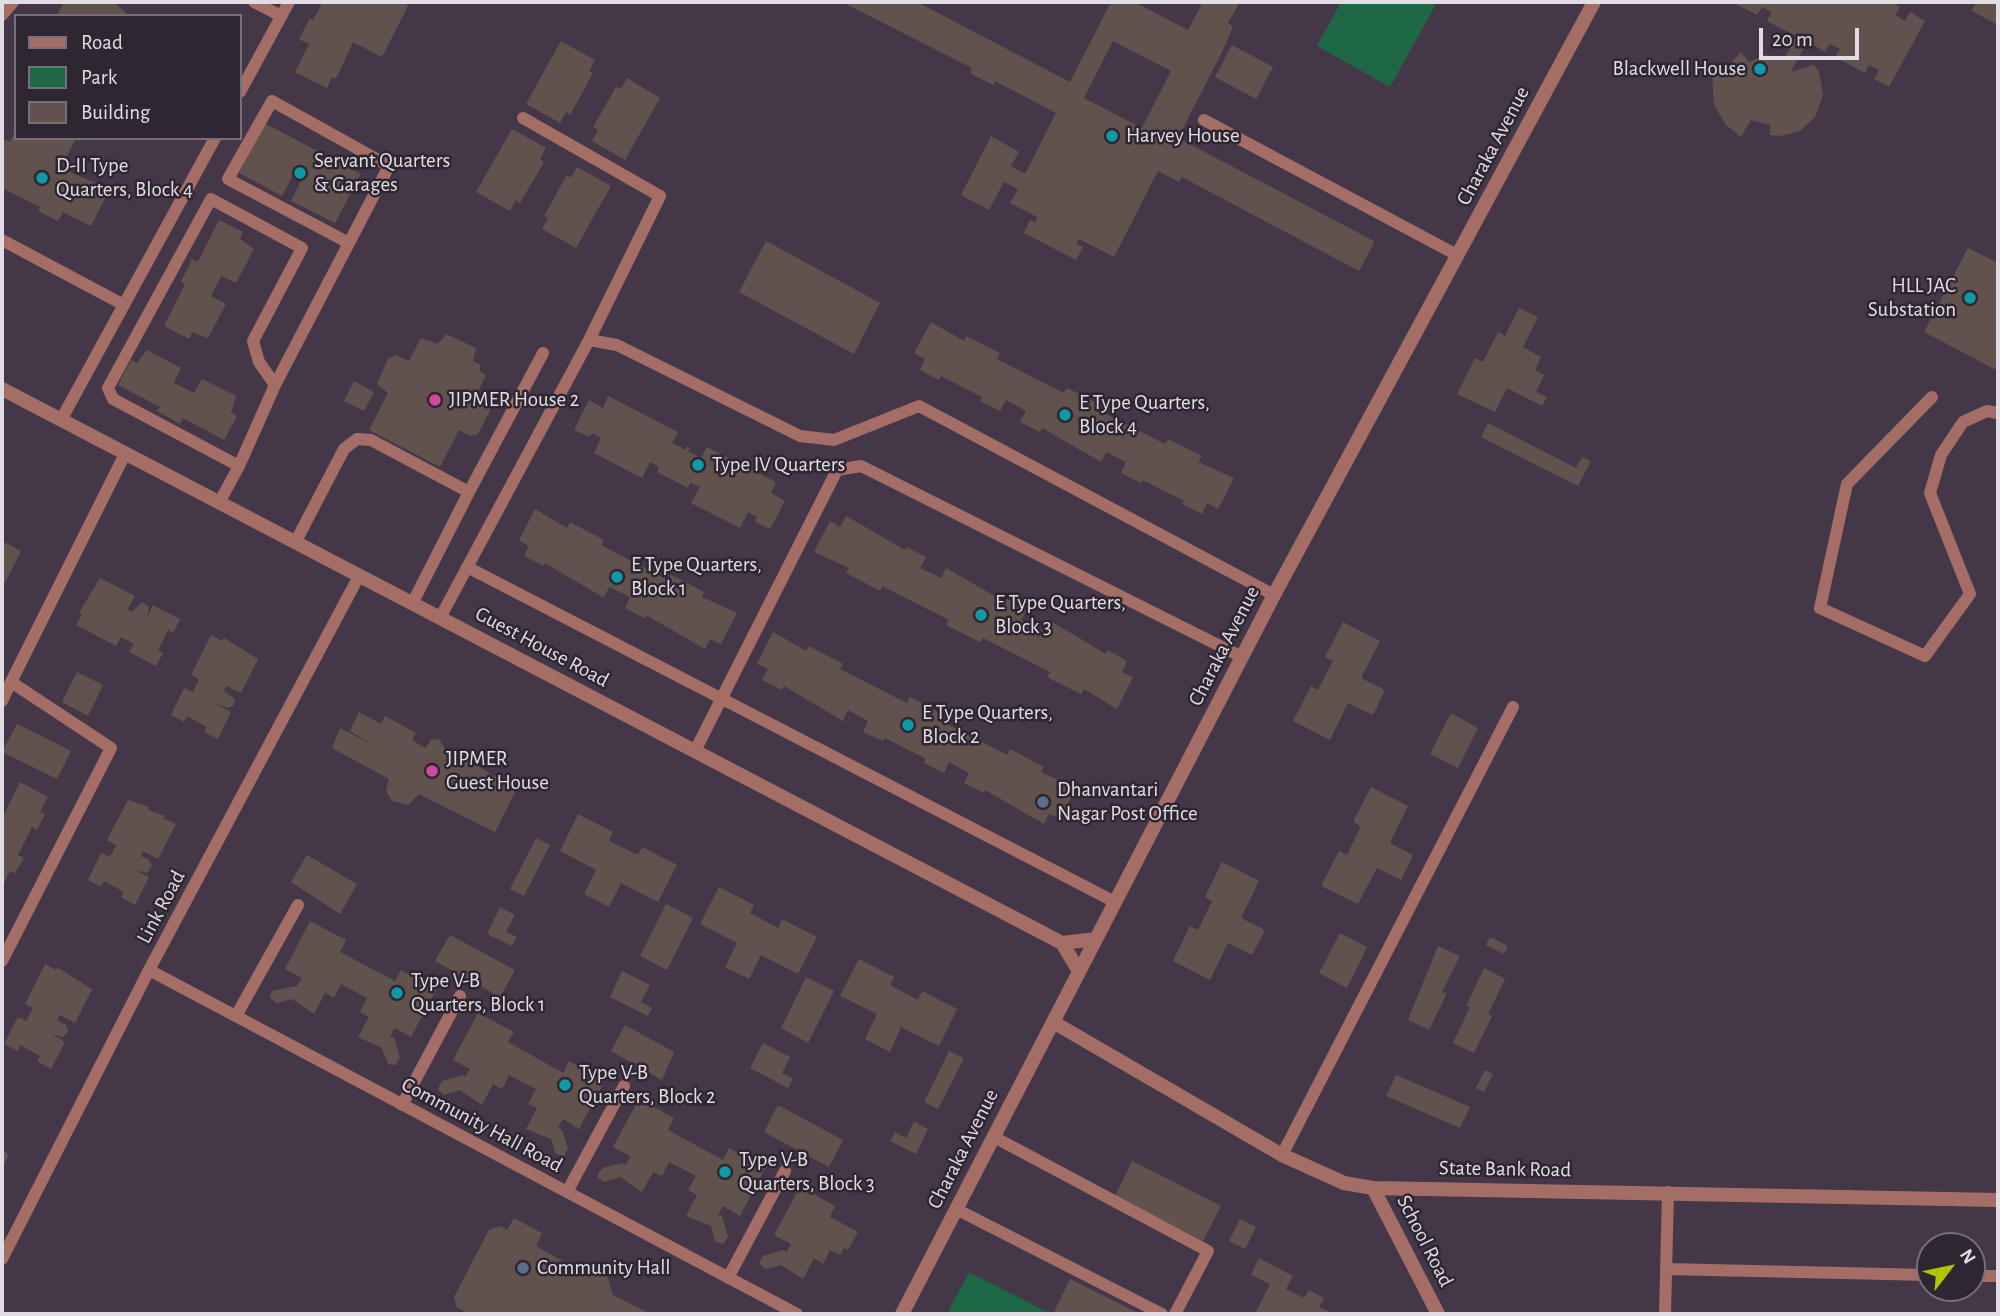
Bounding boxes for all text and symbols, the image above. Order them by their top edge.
legend [14,14,242,140]
scale bar [1762,14,1862,58]
text: 20 m [1772,29,1813,50]
text: Road [81,32,123,53]
place label: Blackwell House [1612,56,1746,82]
marker: Blackwell House [1752,61,1768,77]
text: Park [81,67,117,88]
street label: Charaka Avenue [1451,82,1535,210]
text: Building [81,102,150,123]
place label: Harvey House [1126,123,1240,149]
marker: Harvey House [1104,128,1120,144]
place label: Servant Quarters & Garages [314,148,450,198]
place label: D-II Type Quarters, Block 4 [56,153,193,203]
marker: Servant Quarters & Garages [292,165,308,181]
marker: D-II Type Quarters, Block 4 [34,170,50,186]
place label: HLL JAC Substation [1868,273,1956,323]
marker: HLL JAC Substation [1962,290,1978,306]
place label: JIPMER House 2 [449,387,579,413]
place label: E Type Quarters, Block 4 [1079,390,1210,440]
marker: JIPMER House 2 [427,392,443,408]
marker: E Type Quarters, Block 4 [1057,407,1073,423]
place label: Type IV Quarters [712,452,845,478]
marker: Type IV Quarters [690,457,706,473]
place label: E Type Quarters, Block 1 [631,552,762,602]
marker: E Type Quarters, Block 1 [609,569,625,585]
street label: Charaka Avenue [1183,582,1265,710]
place label: E Type Quarters, Block 3 [995,590,1126,640]
street label: Guest House Road [471,601,613,693]
marker: E Type Quarters, Block 3 [973,607,989,623]
place label: E Type Quarters, Block 2 [922,700,1053,750]
marker: E Type Quarters, Block 2 [900,717,916,733]
place label: JIPMER Guest House [446,746,549,796]
marker: JIPMER Guest House [424,763,440,779]
place label: Dhanvantari Nagar Post Office [1057,777,1198,827]
marker: Dhanvantari Nagar Post Office [1035,794,1051,810]
street label: Link Road [131,866,191,948]
place label: Type V-B Quarters, Block 1 [411,968,545,1018]
marker: Type V-B Quarters, Block 1 [389,985,405,1001]
place label: Type V-B Quarters, Block 2 [579,1060,715,1110]
street label: Community Hall Road [397,1072,567,1178]
marker: Type V-B Quarters, Block 2 [557,1077,573,1093]
street label: Charaka Avenue [922,1085,1004,1213]
place label: Type V-B Quarters, Block 3 [739,1147,875,1197]
street label: State Bank Road [1439,1155,1571,1183]
marker: Type V-B Quarters, Block 3 [717,1164,733,1180]
street label: School Road [1391,1191,1459,1291]
north arrow [1916,1232,1986,1302]
text: N [1956,1246,1979,1267]
place label: Community Hall [537,1255,671,1281]
marker: Community Hall [515,1260,531,1276]

